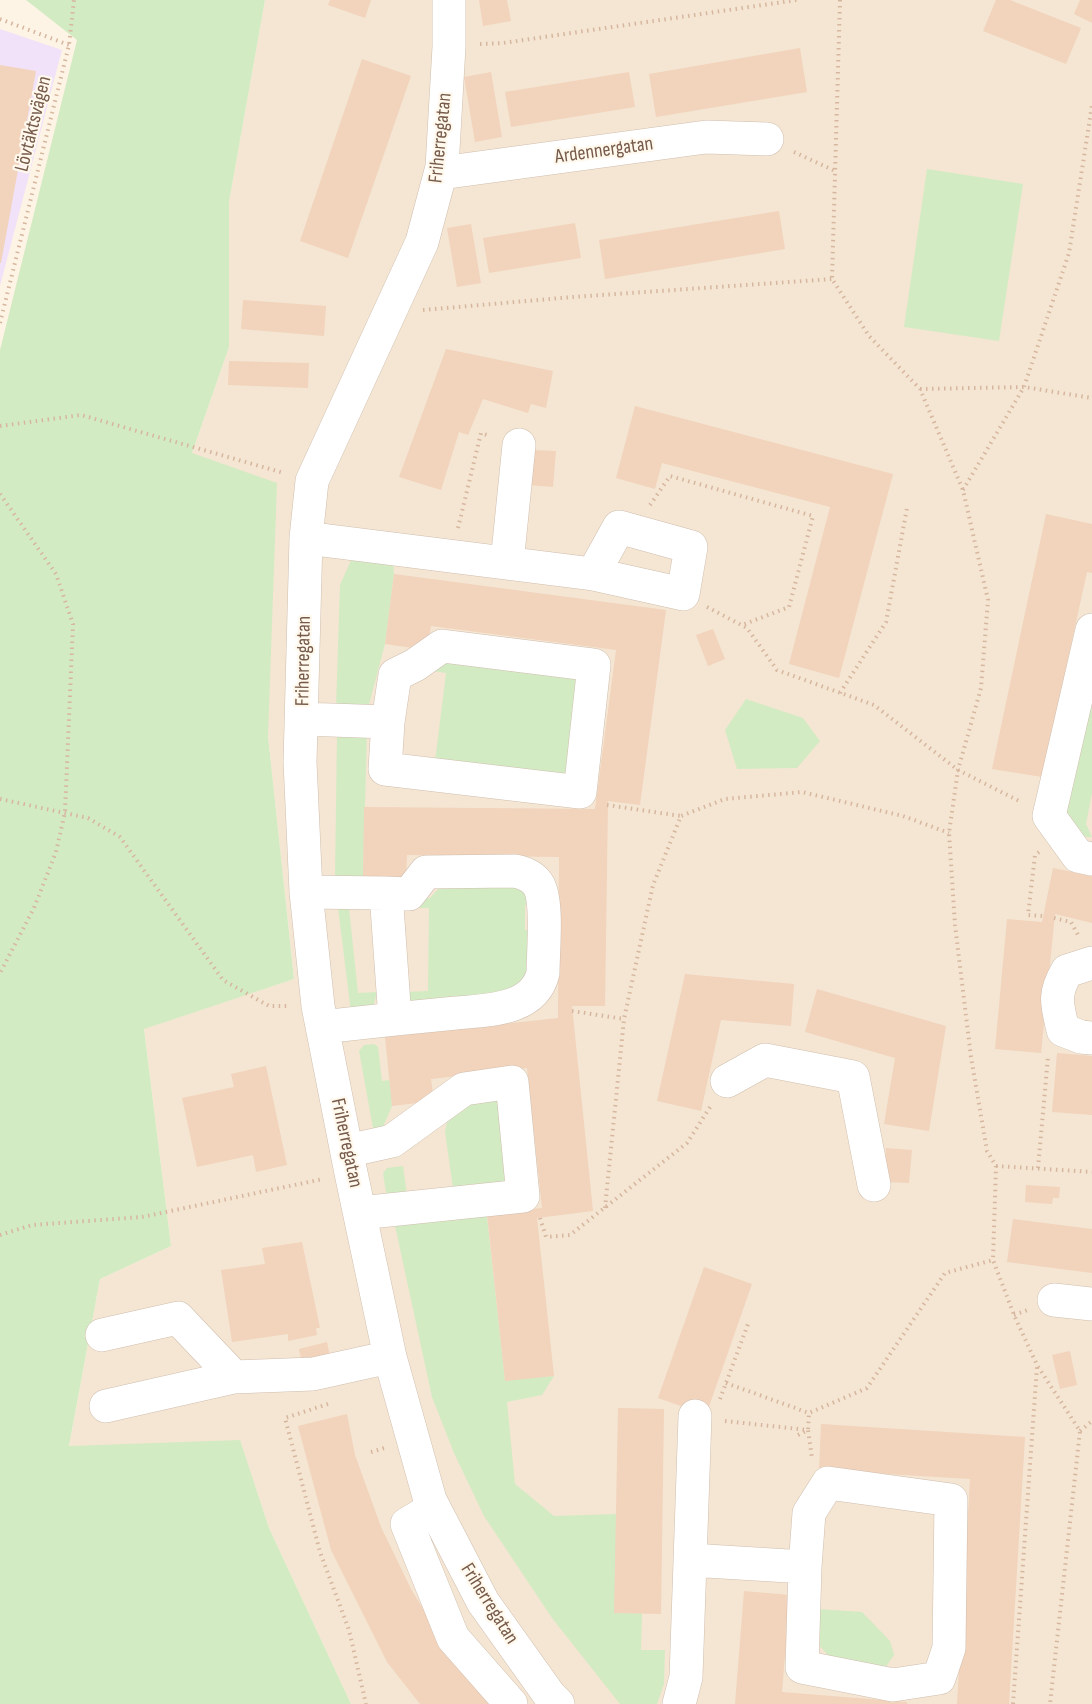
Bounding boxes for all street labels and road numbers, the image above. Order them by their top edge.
street label: Lövtäktsvägen [11,74,57,174]
street label: Friherregatan [424,92,458,184]
street label: Ardennergatan [553,132,655,170]
street label: Friherregatan [291,616,317,706]
street label: Friherregatan [325,1096,367,1190]
street label: Friherregatan [455,1559,523,1649]

